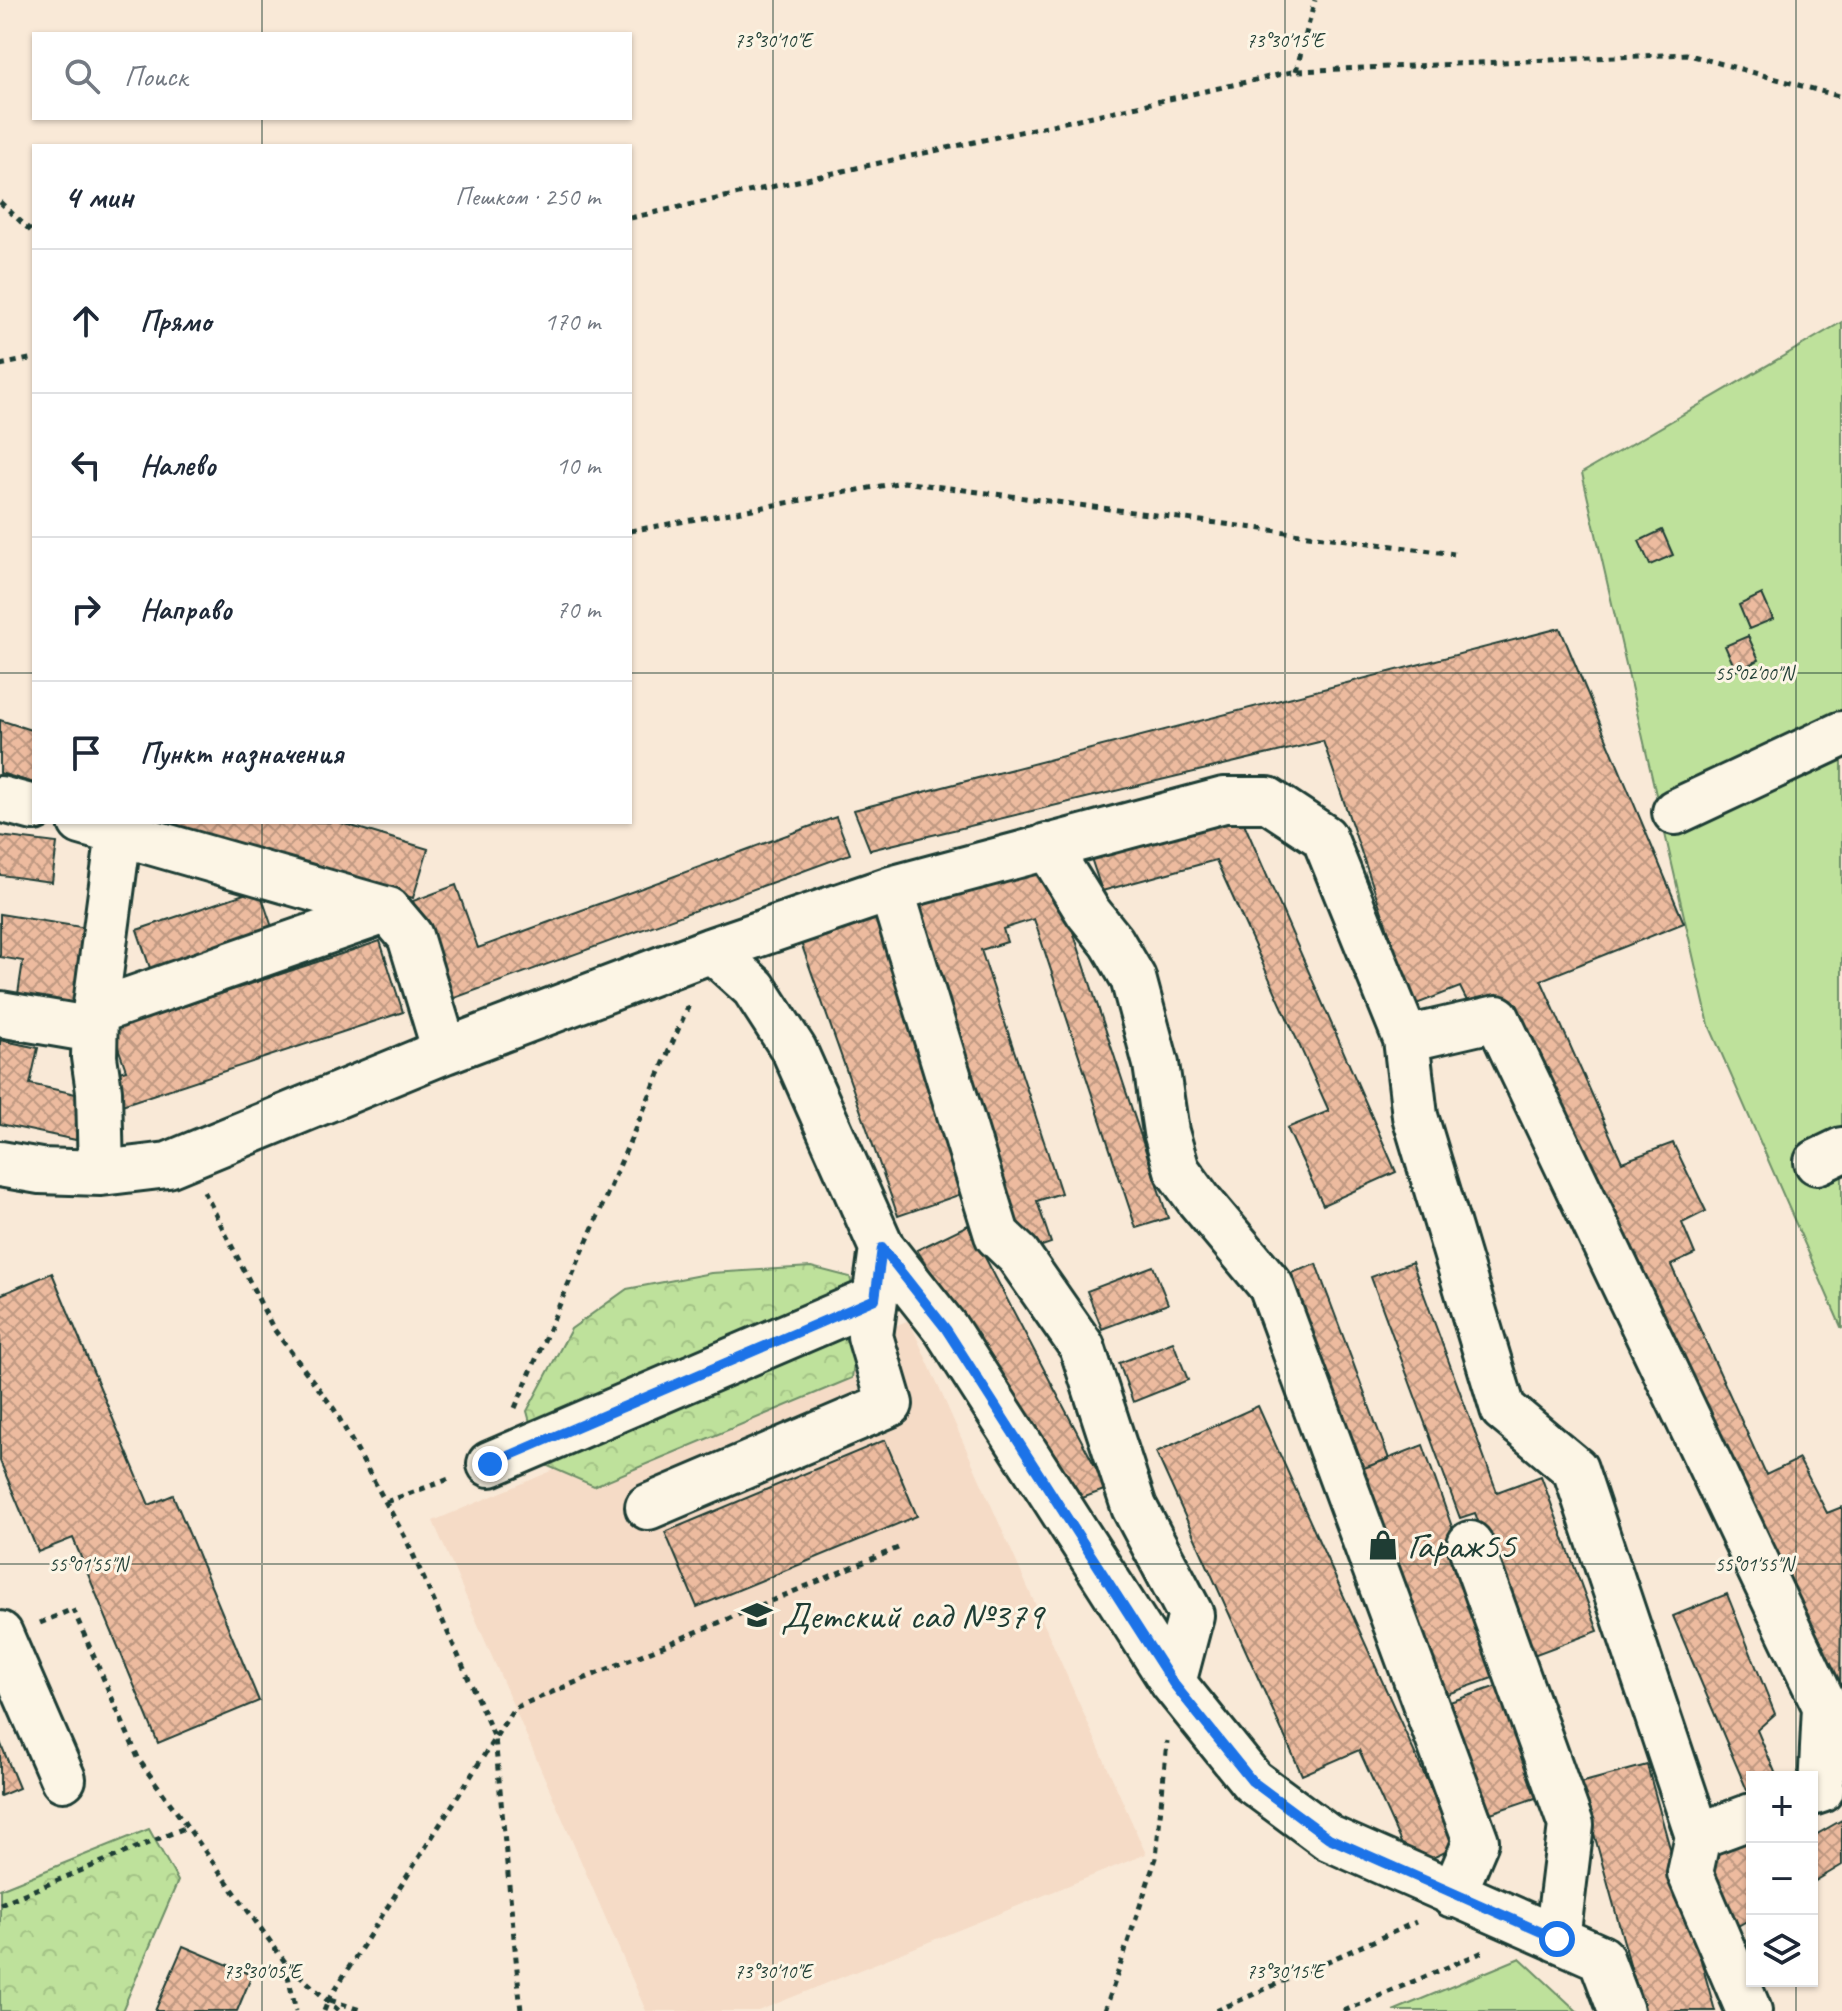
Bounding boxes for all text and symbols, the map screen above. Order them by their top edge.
text: 73°30'10"E [734,28,814,53]
text: 73°30'15"E [1246,28,1326,53]
search box [32,32,632,120]
icon: search [60,54,104,98]
text: Поиск [124,57,187,95]
text: 4 мин [64,175,133,218]
text: Пешком · 250 m [455,180,600,213]
icon: ahead [64,299,108,343]
text: Прямо [140,302,211,340]
text: 170 m [544,305,600,338]
icon: left [64,443,108,487]
text: Налево [140,446,216,484]
text: 10 m [556,449,600,482]
icon: right [64,587,108,631]
text: Направо [140,590,232,628]
text: 70 m [556,593,600,626]
text: 55°02'00"N [1715,661,1796,686]
icon: arrive [64,731,108,775]
text: Пункт назначения [140,734,343,772]
route end [472,1446,508,1482]
place label: Гараж55 [1407,1522,1518,1569]
shop icon: Гараж55 [1366,1528,1400,1562]
text: 55°01'55"N [49,1552,130,1577]
text: 55°01'55"N [1715,1552,1796,1577]
place label: Детский сад №379 [781,1592,1046,1639]
school or university icon: Детский сад №379 [740,1598,774,1632]
map controls [1746,1771,1818,1987]
button: + [1746,1771,1818,1843]
button: − [1746,1843,1818,1915]
button: layers [1746,1915,1818,1987]
route start [1539,1921,1575,1957]
text: 73°30'05"E [223,1959,303,1984]
text: 73°30'10"E [734,1959,814,1984]
text: 73°30'15"E [1246,1959,1326,1984]

